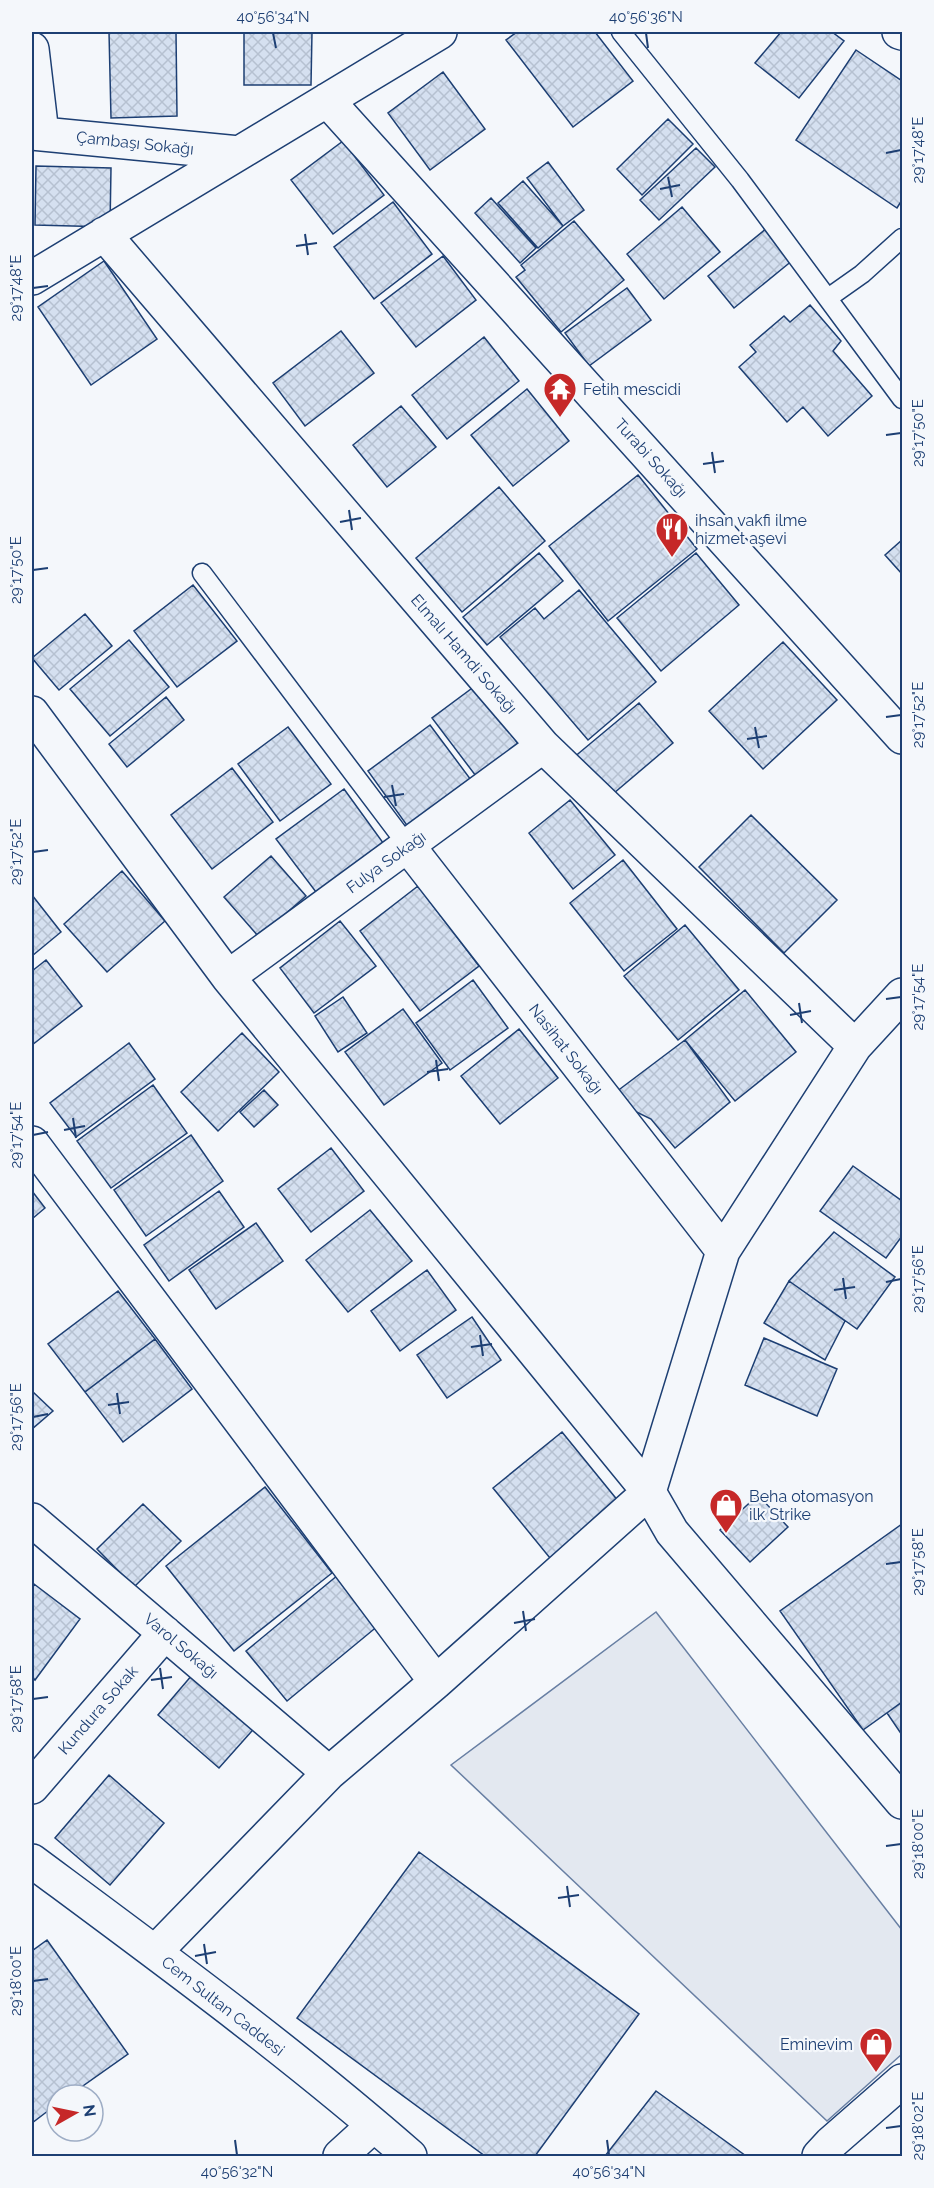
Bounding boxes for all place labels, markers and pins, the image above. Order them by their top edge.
temple icon: Fetih mescidi [542,371,578,418]
place label: Fetih mescidi [583,380,681,399]
restaurant icon: ihsan vakfi ilme hizmet aşevi [654,511,690,558]
place label: ihsan vakfi ilme hizmet aşevi [695,511,807,548]
shop icon: Beha otomasyon ilk Strike [708,1487,744,1534]
place label: Beha otomasyon ilk Strike [749,1487,874,1524]
shop icon: Eminevim [858,2026,894,2073]
place label: Eminevim [780,2035,853,2054]

